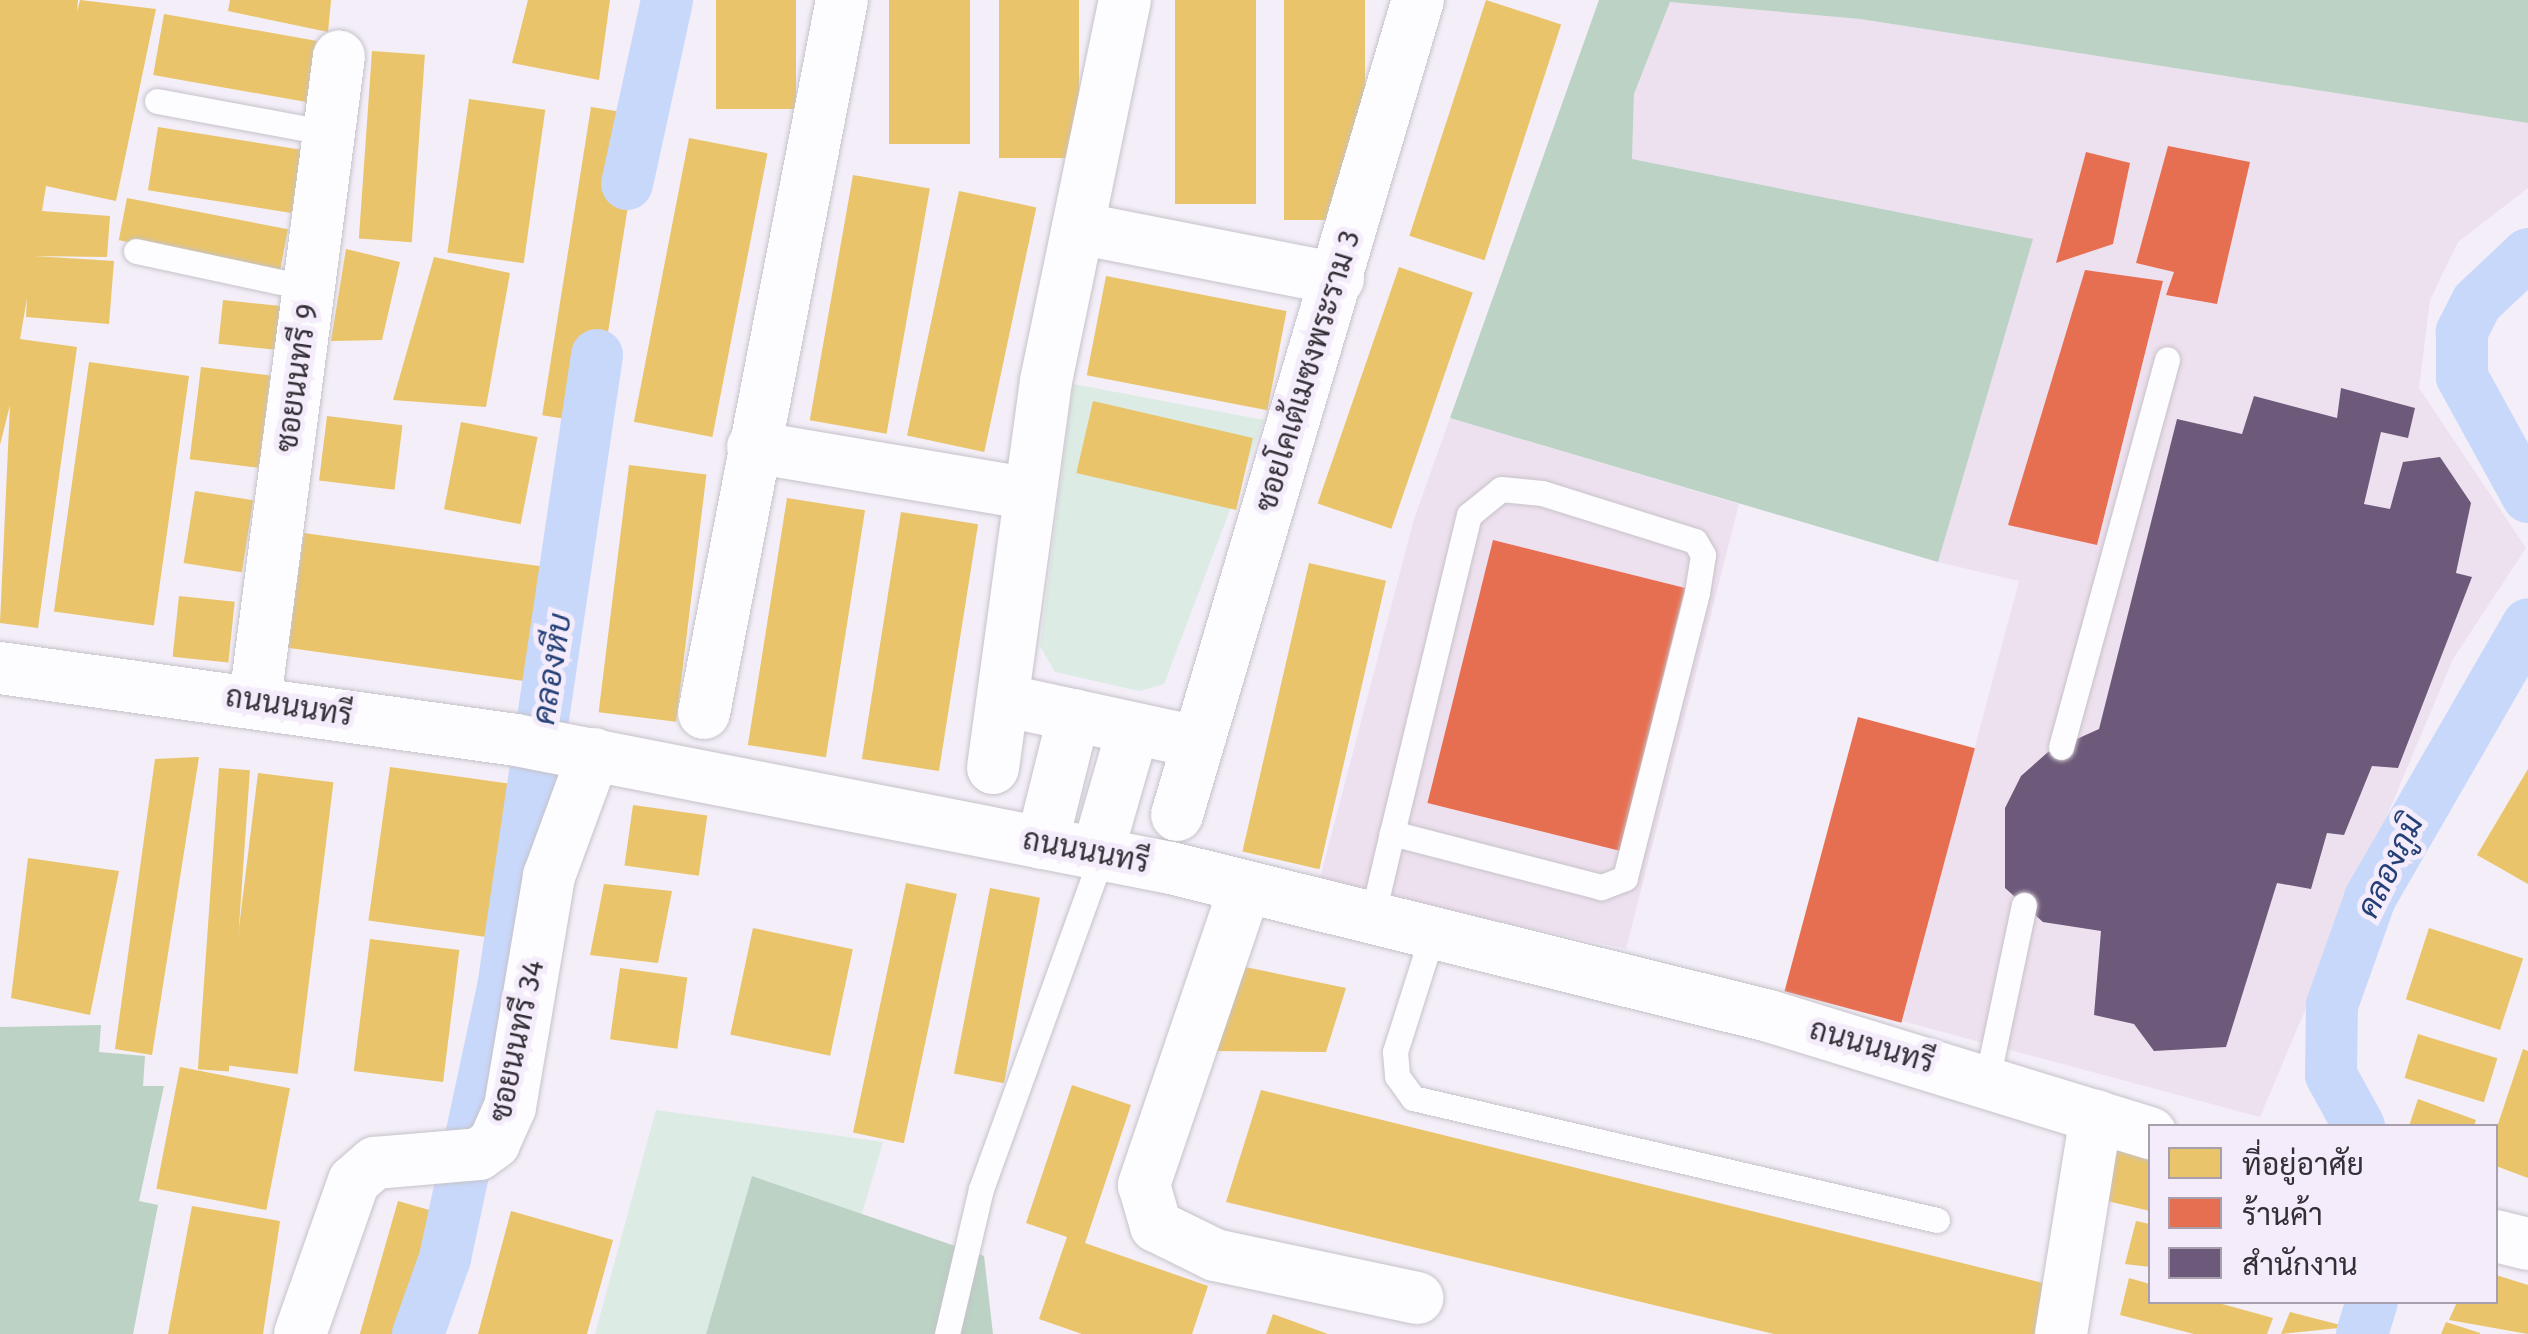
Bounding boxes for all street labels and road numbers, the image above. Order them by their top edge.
street label: ซอยโคเต้เมซงพระราม 3 [1248,226,1368,516]
street label: ซอยนนทรี 9 [269,302,325,454]
street label: ถนนนนทรี [223,678,355,734]
street label: ถนนนนทรี [1020,821,1152,881]
street label: ซอยนนทรี 34 [482,957,552,1125]
street label: ถนนนนทรี [1805,1011,1939,1081]

